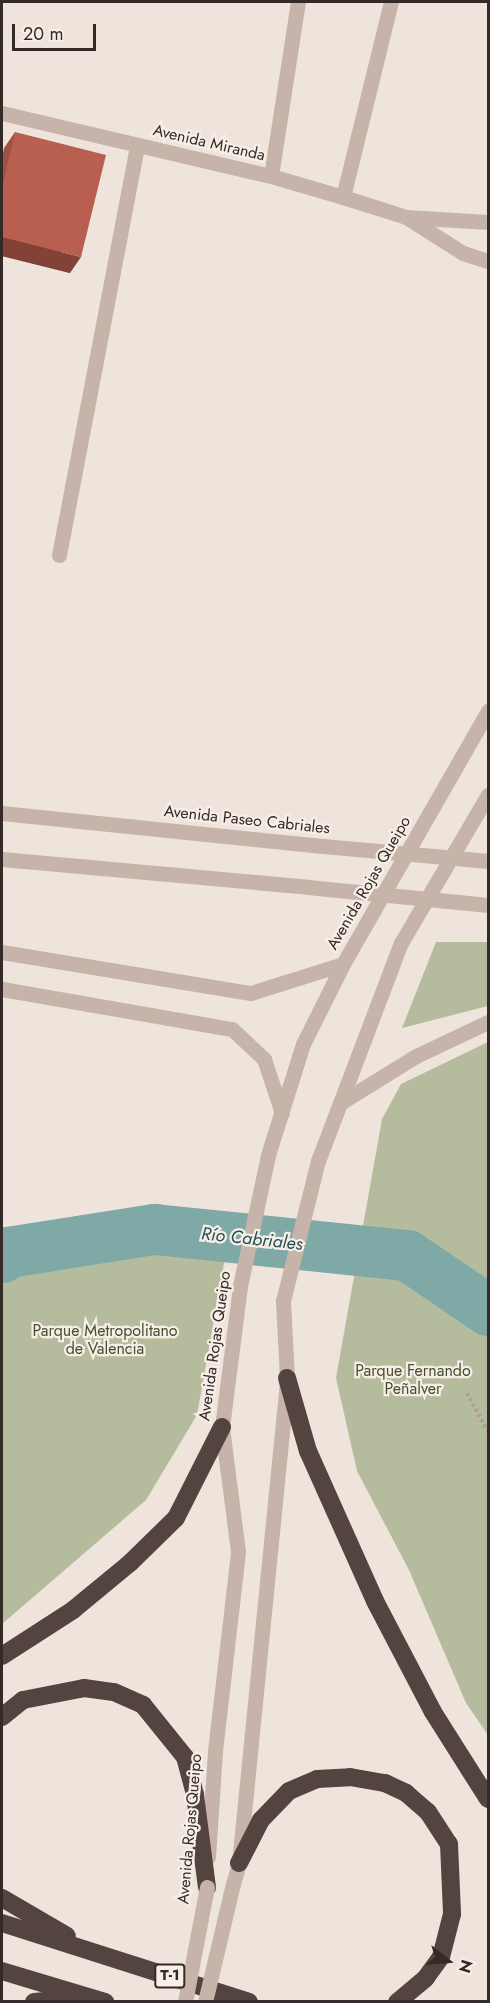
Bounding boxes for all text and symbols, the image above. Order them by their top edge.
scale bar [15,12,99,50]
text: 20 m [23,21,63,47]
street label: Avenida Miranda [151,121,267,165]
street label: Avenida Paseo Cabriales [163,802,331,838]
street label: Avenida Rojas Queipo [323,813,415,953]
water label: Río Cabriales [200,1223,304,1255]
street label: Avenida Rojas Queipo [195,1270,235,1422]
park label: Parque Metropolitano de Valencia [32,1321,178,1359]
park label: Parque Fernando Peñalver [355,1361,471,1399]
street label: Avenida Rojas Queipo [174,1753,206,1905]
north arrow [418,1931,478,1991]
text: N [453,1957,479,1976]
road number: T-1 [154,1964,186,1988]

